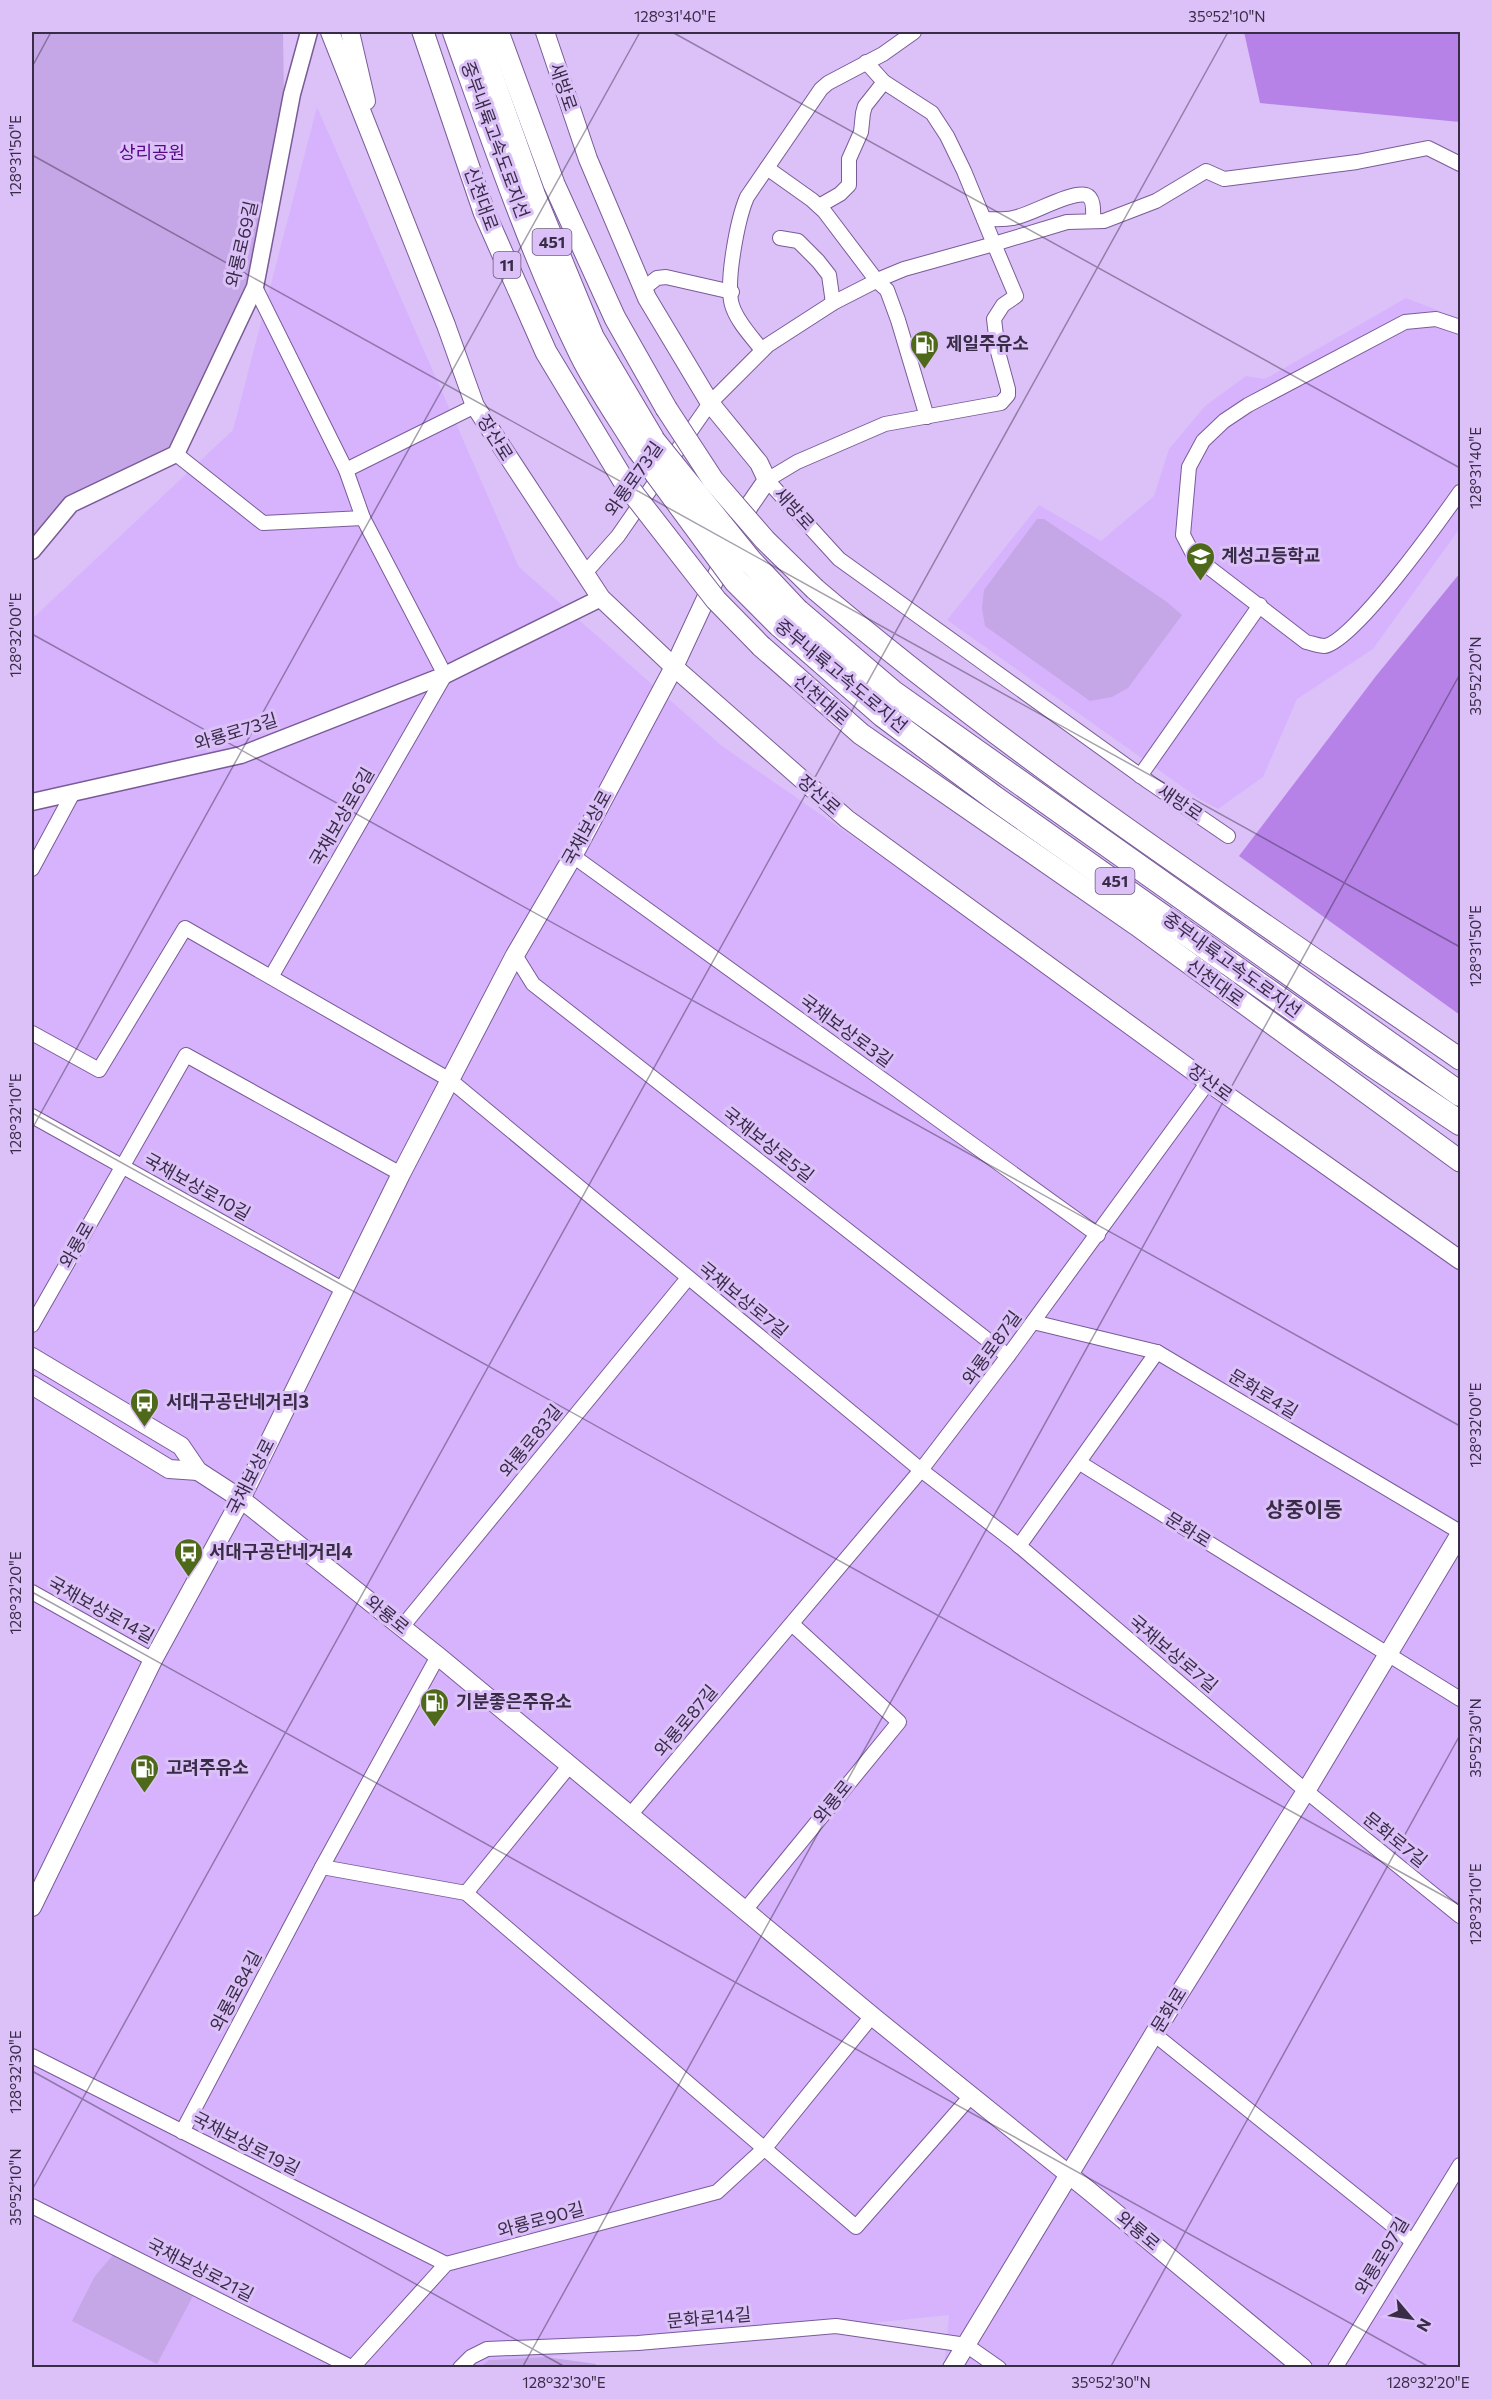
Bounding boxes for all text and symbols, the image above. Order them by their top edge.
text: 128°31'40"E [634,7,716,25]
text: 35°52'10"N [1188,7,1266,25]
street label: 중부내륙고속도로지선 [457,58,535,221]
street label: 새방로 [545,60,582,114]
text: 128°31'50"E [6,115,24,197]
park label: 상리공원 [119,141,185,163]
street label: 신천대로 [460,164,504,234]
street label: 와룡로69길 [220,198,262,289]
road number: 451 [532,229,572,255]
road number: 11 [494,252,520,278]
fuel station icon: 제일주유소 [909,328,941,370]
place label: 제일주유소 [946,332,1029,354]
street label: 장산로 [473,411,518,464]
text: 128°31'40"E [1466,427,1484,509]
street label: 와룡로73길 [600,437,667,520]
street label: 새방로 [770,483,820,534]
school or university icon: 계성고등학교 [1184,540,1216,582]
place label: 계성고등학교 [1221,544,1320,566]
text: 128°32'00"E [6,593,24,677]
street label: 중부내륙고속도로지선 [771,614,912,737]
text: 35°52'20"N [1466,636,1484,716]
street label: 신천대로 [789,669,854,729]
street label: 와룡로73길 [191,708,280,754]
street label: 국채보상로6길 [304,763,378,870]
street label: 장산로 [794,770,846,819]
street label: 새방로 [1154,779,1207,825]
street label: 국채보상로 [556,786,616,869]
road number: 451 [1096,868,1134,894]
text: 128°31'50"E [1466,905,1484,987]
street label: 중부내륙고속도로지선 [1159,907,1306,1022]
street label: 신천대로 [1182,954,1249,1011]
street label: 국채보상로3길 [796,989,897,1071]
street label: 장산로 [1184,1059,1237,1106]
text: 128°32'10"E [6,1073,24,1155]
street label: 국채보상로5길 [719,1102,819,1187]
street label: 국채보상로10길 [140,1148,255,1225]
street label: 와룡로 [54,1217,98,1272]
street label: 국채보상로7길 [694,1256,793,1342]
street label: 와룡로87길 [957,1306,1026,1389]
street label: 문화로4길 [1225,1364,1302,1422]
text: 128°32'00"E [1466,1383,1484,1467]
bus stop icon: 서대구공단네거리3 [129,1386,161,1428]
place label: 서대구공단네거리3 [166,1390,309,1412]
street label: 와룡로83길 [494,1399,566,1481]
street label: 국채보상로 [222,1435,279,1518]
district label: 상중이동 [1265,1496,1343,1521]
street label: 문화로 [1162,1507,1215,1552]
bus stop icon: 서대구공단네거리4 [172,1536,204,1578]
place label: 서대구공단네거리4 [209,1540,353,1562]
text: 128°32'20"E [6,1551,24,1635]
street label: 국채보상로14길 [45,1571,158,1647]
street label: 와룡로 [361,1590,414,1638]
street label: 국채보상로7길 [1125,1610,1222,1697]
street label: 와룡로87길 [649,1680,721,1761]
fuel station icon: 기분좋은주유소 [419,1686,451,1728]
place label: 기분좋은주유소 [456,1690,572,1712]
text: 35°52'30"N [1466,1698,1484,1778]
fuel station icon: 고려주유소 [129,1752,161,1794]
place label: 고려주유소 [166,1756,249,1778]
street label: 와룡로 [808,1775,856,1828]
street label: 문화로7길 [1359,1807,1432,1872]
text: 128°32'10"E [1466,1863,1484,1945]
street label: 와룡로84길 [205,1947,265,2035]
street label: 문화로 [1146,1983,1191,2036]
text: 128°32'30"E [6,2030,24,2114]
street label: 국채보상로19길 [189,2107,304,2180]
text: 35°52'10"N [6,2148,24,2226]
street label: 와룡로90길 [495,2197,587,2241]
street label: 와룡로 [1113,2206,1165,2255]
street label: 와룡로97길 [1349,2213,1413,2298]
street label: 국채보상로21길 [143,2233,258,2305]
north arrow [1381,2288,1441,2348]
street label: 문화로14길 [666,2302,752,2332]
text: N [1413,2316,1436,2335]
text: 128°32'30"E [522,2373,606,2391]
text: 35°52'30"N [1071,2373,1151,2391]
text: 128°32'20"E [1386,2373,1470,2391]

